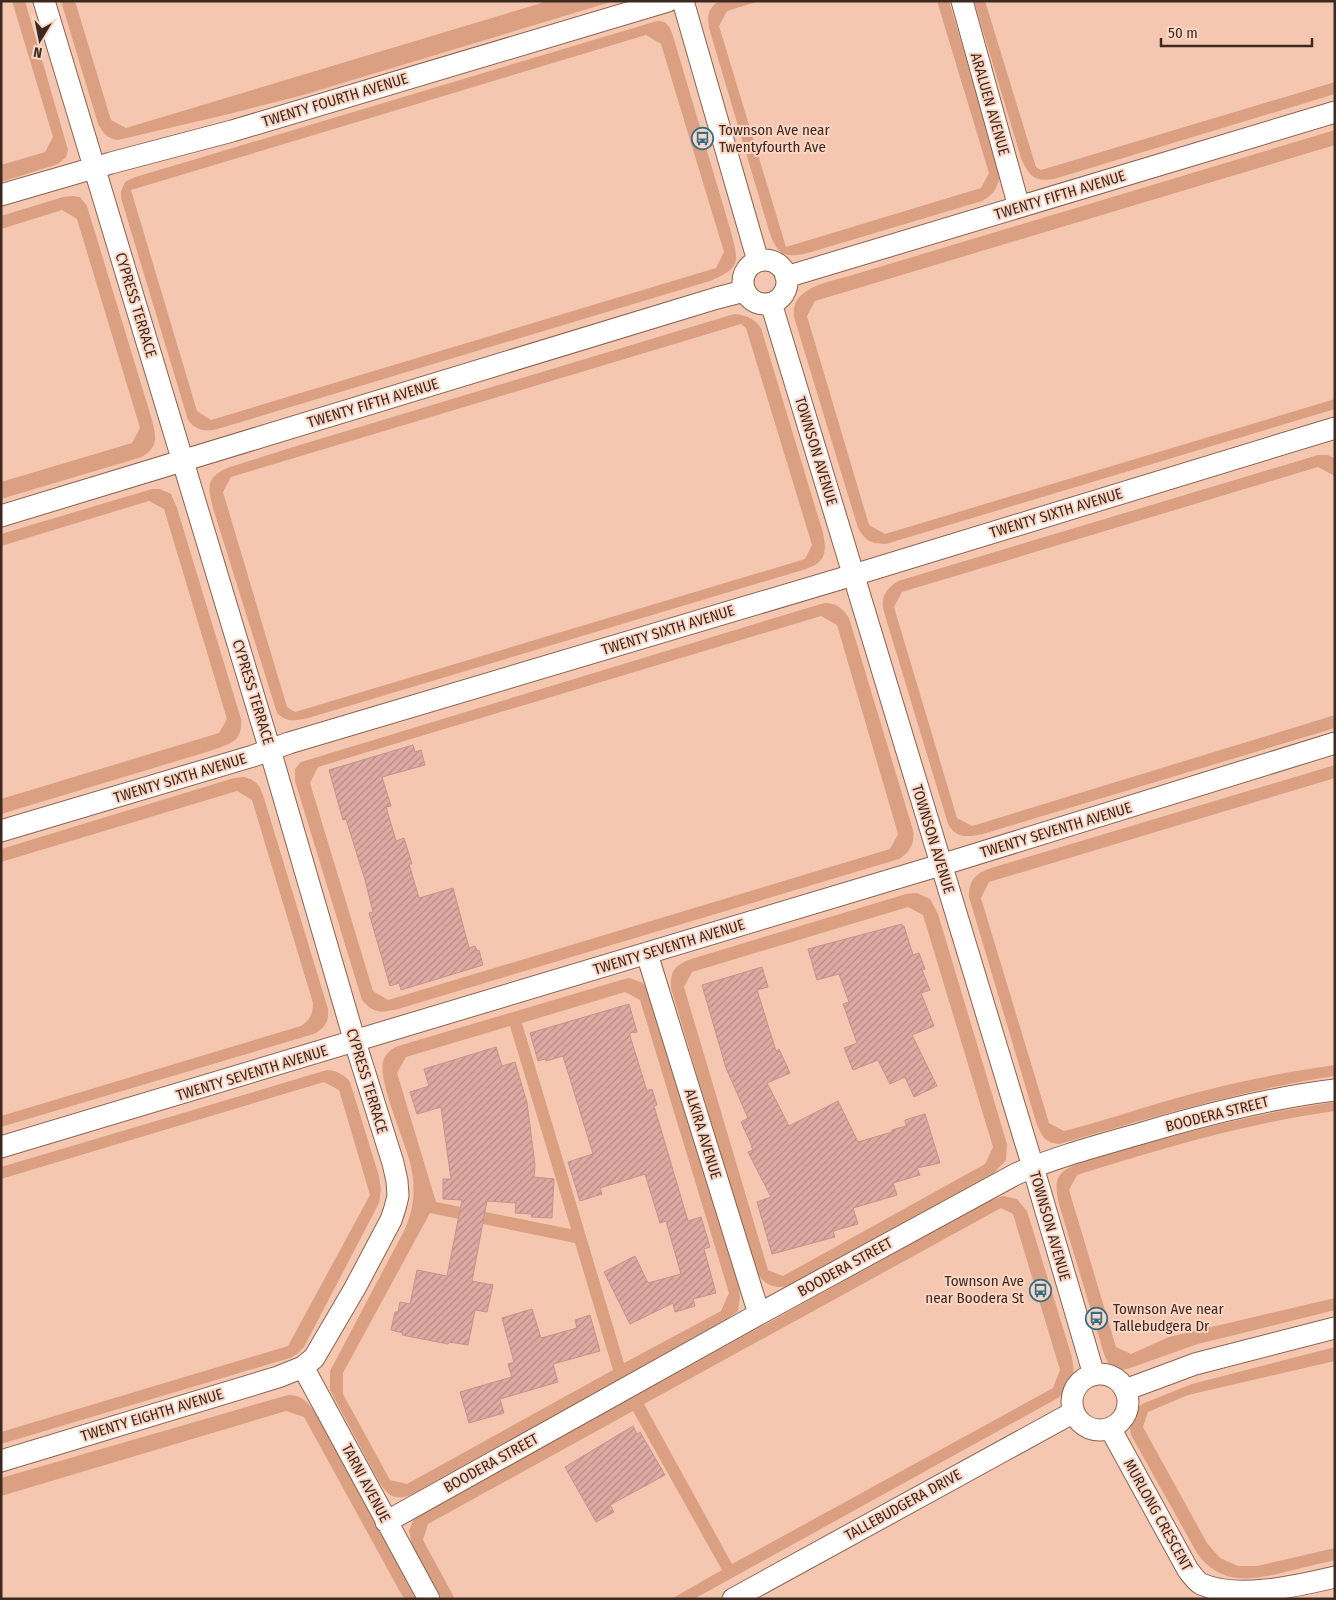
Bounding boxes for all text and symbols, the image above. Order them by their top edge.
north arrow [15,15,65,65]
scale bar [1161,15,1312,47]
text: 50 m [1168,24,1198,42]
text: N [32,43,43,61]
street label: ARALUEN AVENUE [967,51,1013,157]
street label: TWENTY FOURTH AVENUE [260,69,410,131]
place label: Townson Ave near Twentyfourth Ave [719,121,830,156]
bus stop icon: Townson Ave near Twentyfourth Ave [691,127,715,151]
street label: TWENTY FIFTH AVENUE [992,166,1128,224]
street label: CYPRESS TERRACE [112,250,160,360]
street label: TWENTY FIFTH AVENUE [305,374,441,432]
street label: TOWNSON AVENUE [791,394,841,508]
street label: TWENTY SIXTH AVENUE [987,484,1125,542]
street label: TWENTY SIXTH AVENUE [599,601,737,659]
street label: CYPRESS TERRACE [229,637,277,747]
street label: TWENTY SIXTH AVENUE [111,749,249,807]
street label: TOWNSON AVENUE [908,782,958,896]
street label: TWENTY SEVENTH AVENUE [978,798,1134,862]
street label: TWENTY SEVENTH AVENUE [591,915,747,979]
street label: CYPRESS TERRACE [343,1026,391,1136]
street label: TWENTY SEVENTH AVENUE [174,1041,330,1105]
street label: ALKIRA AVENUE [681,1087,725,1181]
street label: BOODERA STREET [1164,1092,1270,1136]
street label: TOWNSON AVENUE [1026,1169,1074,1283]
street label: BOODERA STREET [794,1233,896,1300]
place label: Townson Ave near Boodera St [925,1272,1024,1307]
bus stop icon: Townson Ave near Boodera St [1028,1278,1052,1302]
place label: Townson Ave near Tallebudgera Dr [1113,1300,1224,1335]
bus stop icon: Townson Ave near Tallebudgera Dr [1085,1306,1109,1330]
street label: TWENTY EIGHTH AVENUE [79,1385,225,1445]
street label: BOODERA STREET [440,1429,542,1496]
street label: TARNI AVENUE [338,1441,394,1525]
street label: MURLONG CRESCENT [1120,1456,1196,1574]
street label: TALLEBUDGERA DRIVE [841,1465,965,1545]

